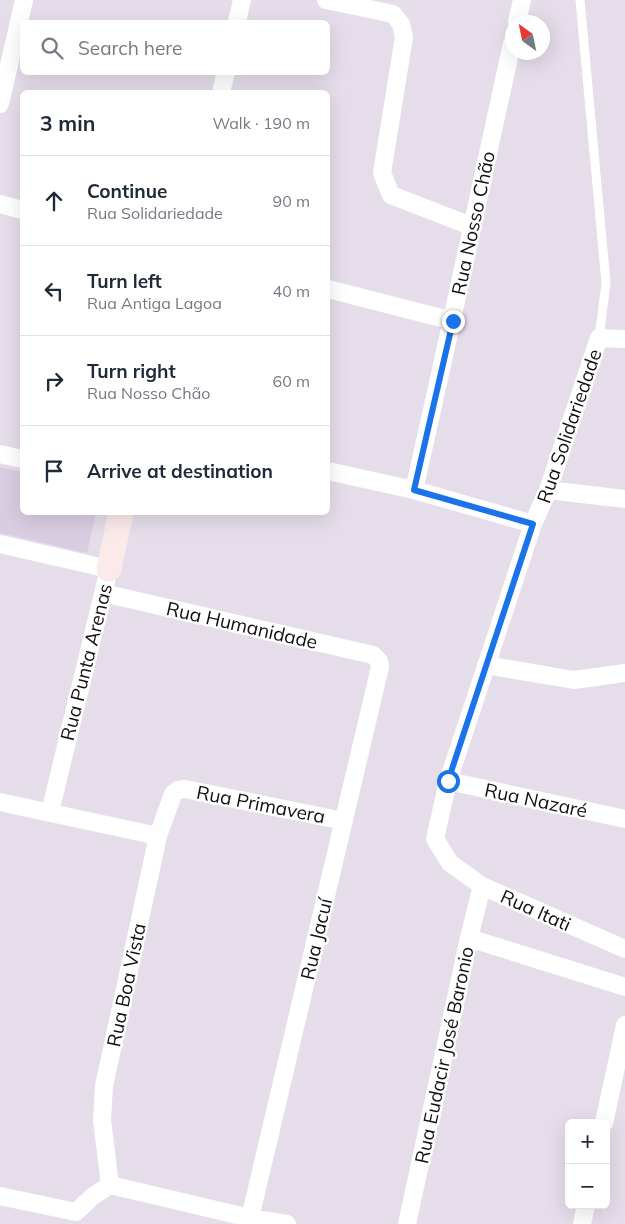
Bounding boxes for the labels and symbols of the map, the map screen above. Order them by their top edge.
north arrow [505,15,550,60]
street label: Rua Nosso Chão [446,149,500,297]
route end [442,310,465,333]
street label: Rua Solidariedade [531,346,607,506]
street label: Rua Punta Arenas [55,581,117,743]
street label: Rua Humanidade [164,596,320,654]
route start [437,770,460,793]
street label: Rua Nazaré [482,777,590,823]
street label: Rua Primavera [195,780,327,828]
street label: Rua Itati [497,884,575,936]
street label: Rua Jacuí [295,894,337,982]
street label: Rua Boa Vista [101,921,151,1049]
street label: Rua Eudacir José Baronio [409,944,479,1166]

